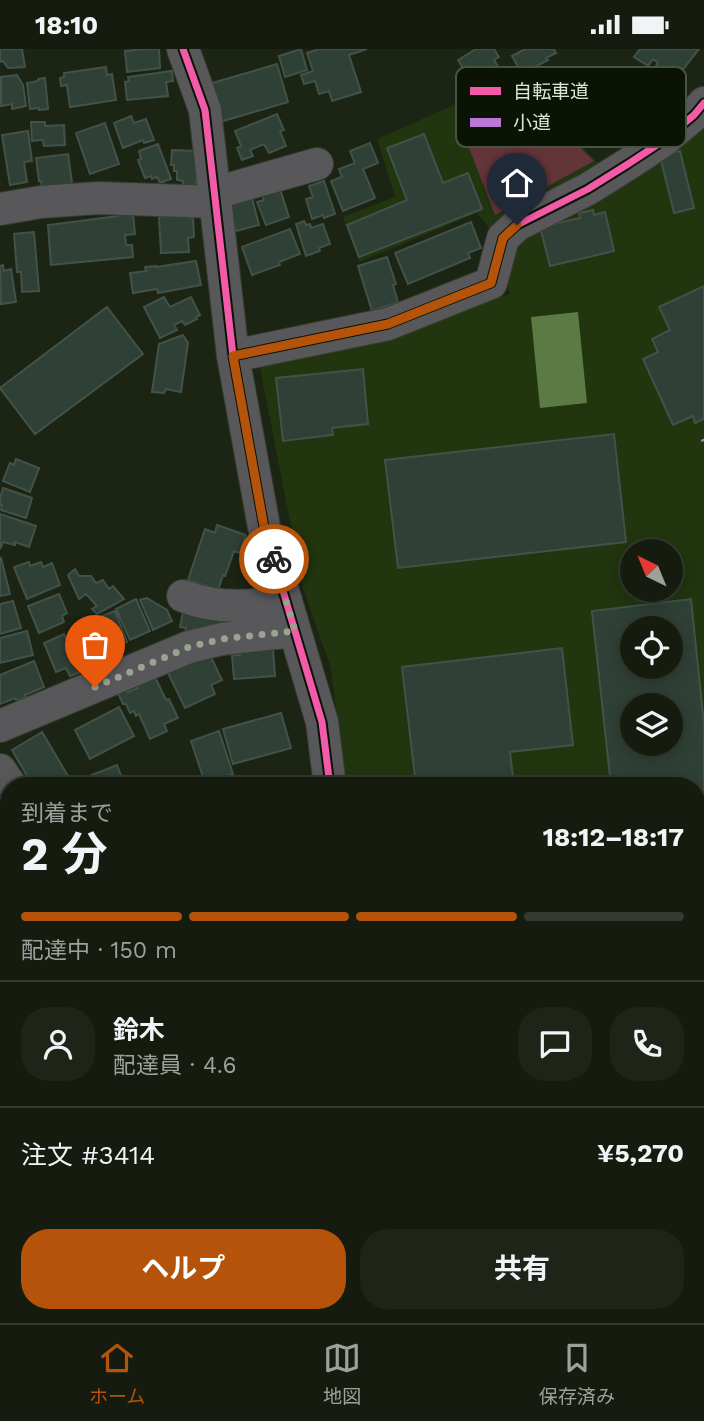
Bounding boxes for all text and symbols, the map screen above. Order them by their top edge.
text: 18:10 [35,10,98,40]
legend [456,67,686,147]
text: 自転車道 [513,80,589,103]
text: 小道 [513,111,551,134]
pin [487,153,547,225]
icon: home [498,164,536,202]
courier [239,524,309,594]
north arrow [620,539,682,602]
map controls [620,539,683,756]
icon: bike [255,540,293,578]
pin [65,615,125,687]
button: locate [620,616,683,679]
icon: bag [76,626,114,664]
button: layers [620,693,683,756]
text: 到着まで [21,800,113,827]
text: 18:12–18:17 [543,822,684,852]
text: 2 分 [21,827,108,881]
text: 配達中 · 150 m [21,937,177,964]
button: person [21,1007,95,1081]
button: chat [518,1007,592,1081]
button: phone [610,1007,684,1081]
text: 鈴木 [113,1015,165,1045]
text: 配達員 · 4.6 [113,1052,236,1079]
text: ¥5,270 [597,1138,684,1168]
text: 注文 #3414 [21,1140,155,1170]
button: ヘルプ [21,1229,346,1309]
button: 共有 [360,1229,684,1309]
tab: ホーム [89,1339,145,1408]
tab: 地図 [323,1339,361,1408]
tab: 保存済み [539,1339,615,1408]

